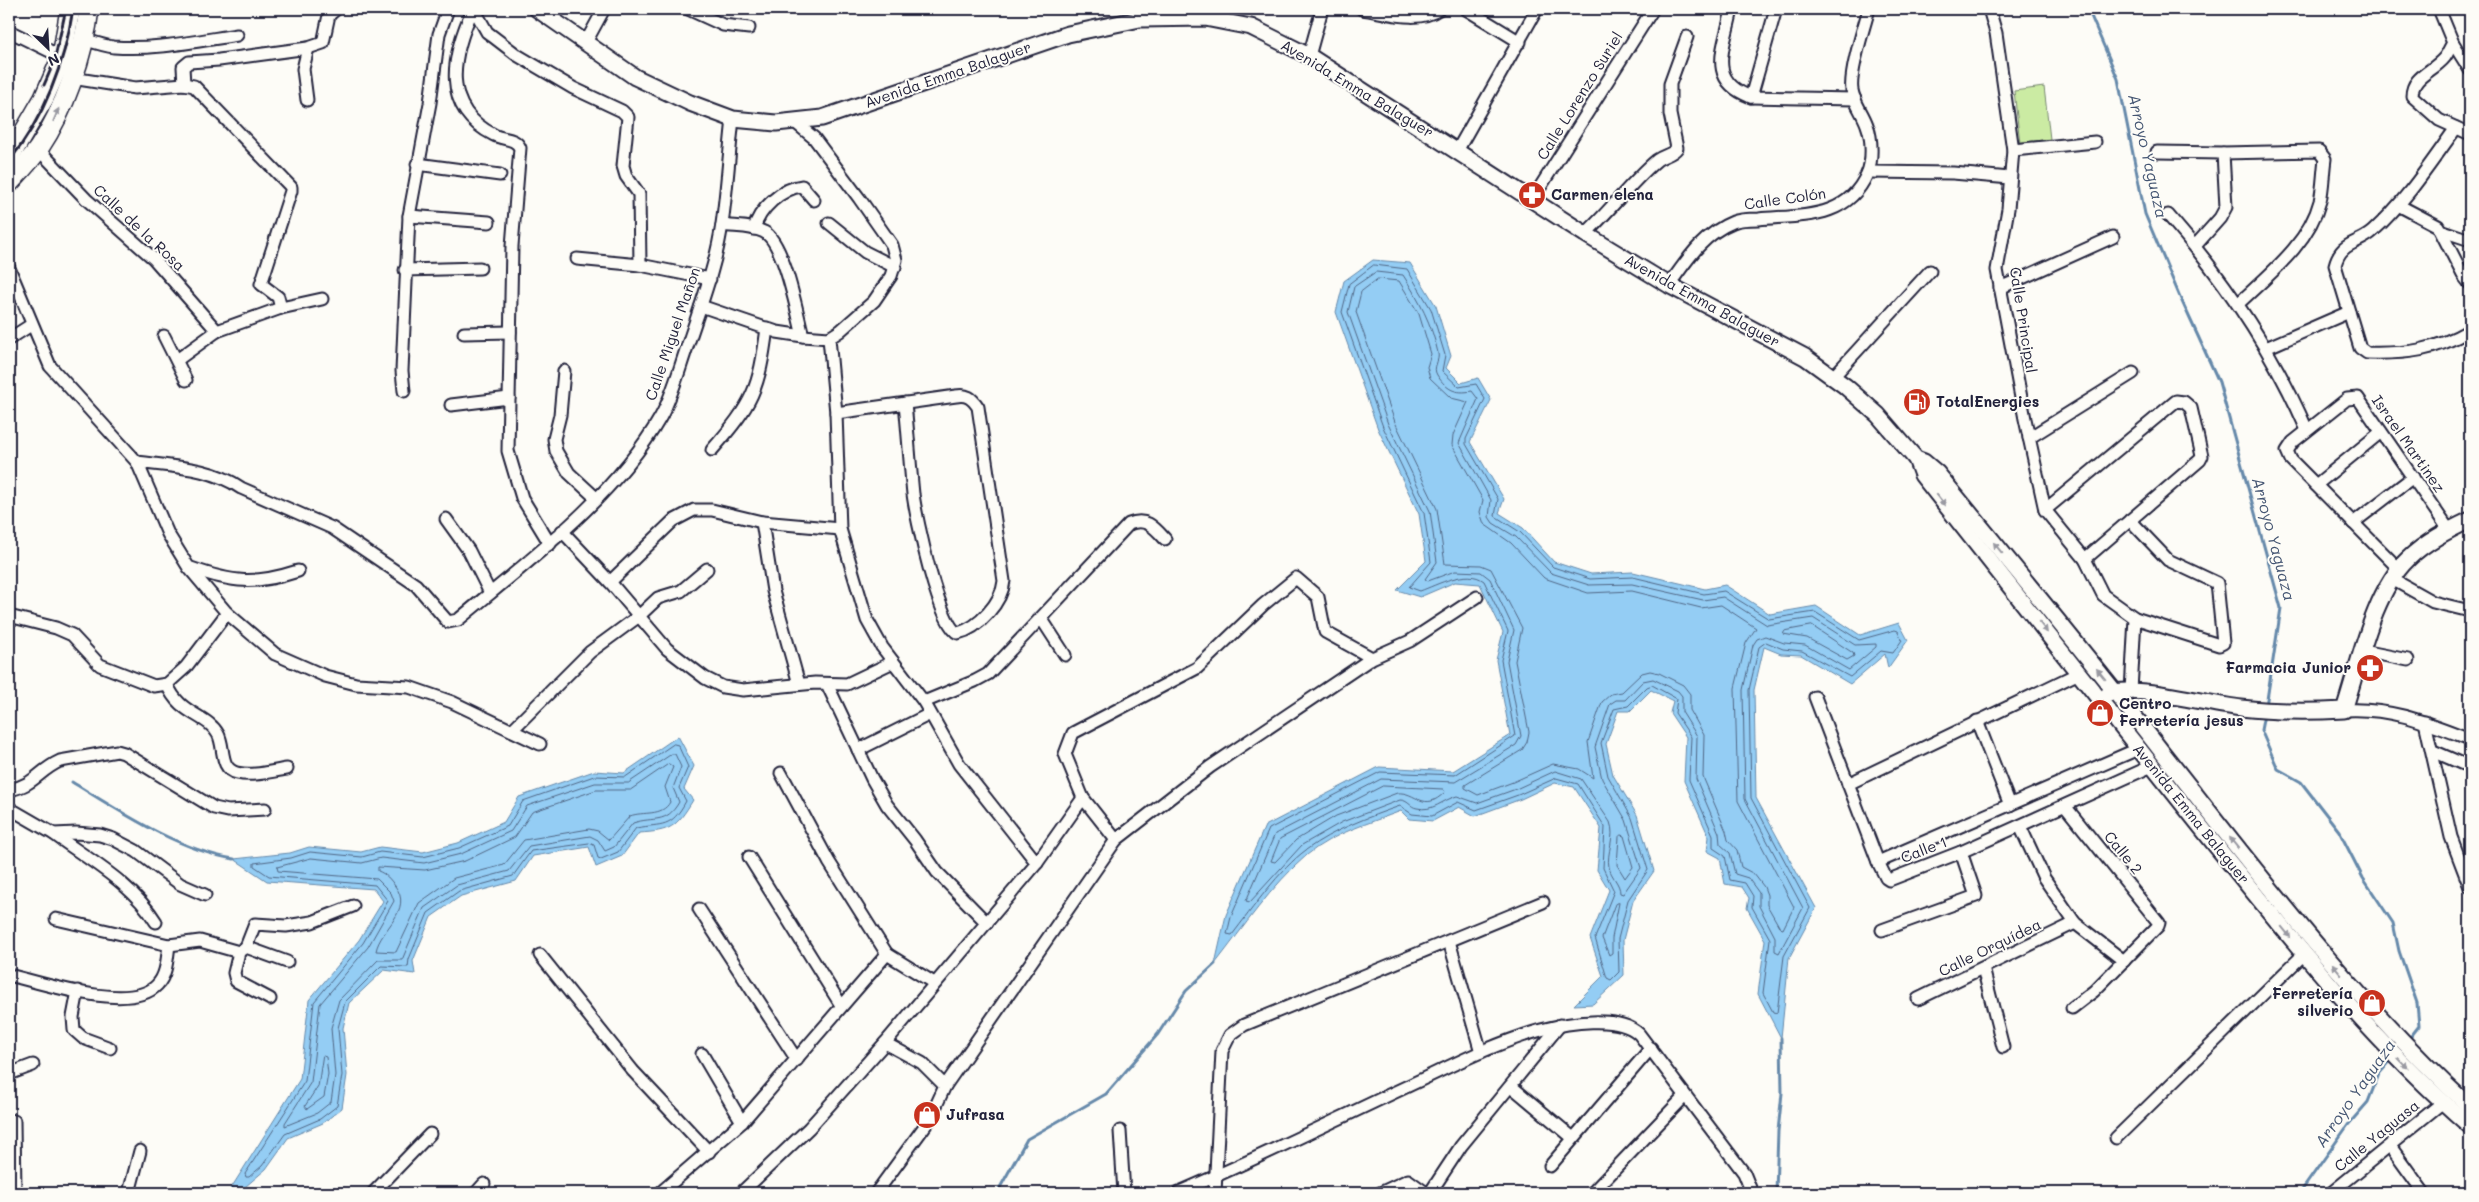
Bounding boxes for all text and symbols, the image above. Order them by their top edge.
north arrow [22,22,72,72]
street label: Calle Lorenzo Suriel [1532,28,1627,163]
street label: Avenida Emma Balaguer [1277,35,1438,142]
street label: Avenida Emma Balaguer [862,36,1034,112]
text: N [45,49,63,71]
water label: Arroyo Yaguaza [2124,92,2173,220]
one-way arrow [53,108,61,122]
street label: Calle de la Rosa [90,180,190,275]
pharmacy icon: Carmen elena [1517,180,1547,210]
street label: Calle Colón [1743,182,1827,214]
place label: Carmen elena [1551,184,1654,204]
street label: Avenida Emma Balaguer [1621,249,1784,351]
street label: Calle Miguel Mañon [640,264,704,403]
street label: Calle Principal [2006,265,2042,374]
fuel station icon: TotalEnergies [1902,387,1932,417]
place label: TotalEnergies [1936,391,2039,411]
street label: Israel Martinez [2368,391,2450,496]
water label: Arroyo Yaguaza [2248,475,2301,603]
one-way arrow [1936,493,1947,506]
one-way arrow [1993,542,2004,555]
one-way arrow [2037,620,2048,633]
pharmacy icon: Farmacia Junior [2355,653,2385,683]
place label: Farmacia Junior [2226,657,2351,677]
one-way arrow [2096,668,2107,681]
place label: Centro Ferretería jesus [2119,693,2244,730]
shop icon: Centro Ferretería jesus [2085,698,2115,728]
street label: Avenida Emma Balaguer [2129,739,2255,888]
street label: Calle 2 [2100,827,2147,878]
street label: Calle 1 [1897,831,1950,867]
one-way arrow [2228,837,2239,850]
street label: Calle Orquídea [1935,914,2044,981]
one-way arrow [2280,925,2291,938]
one-way arrow [2331,962,2342,975]
place label: Ferretería silverio [2272,983,2353,1020]
shop icon: Ferretería silverio [2357,988,2387,1018]
water label: Arroyo Yaguaza [2310,1035,2400,1151]
one-way arrow [2397,1057,2409,1069]
street label: Calle Yaguasa [2330,1095,2423,1176]
shop icon: Jufrasa [912,1100,942,1130]
place label: Jufrasa [946,1104,1005,1124]

